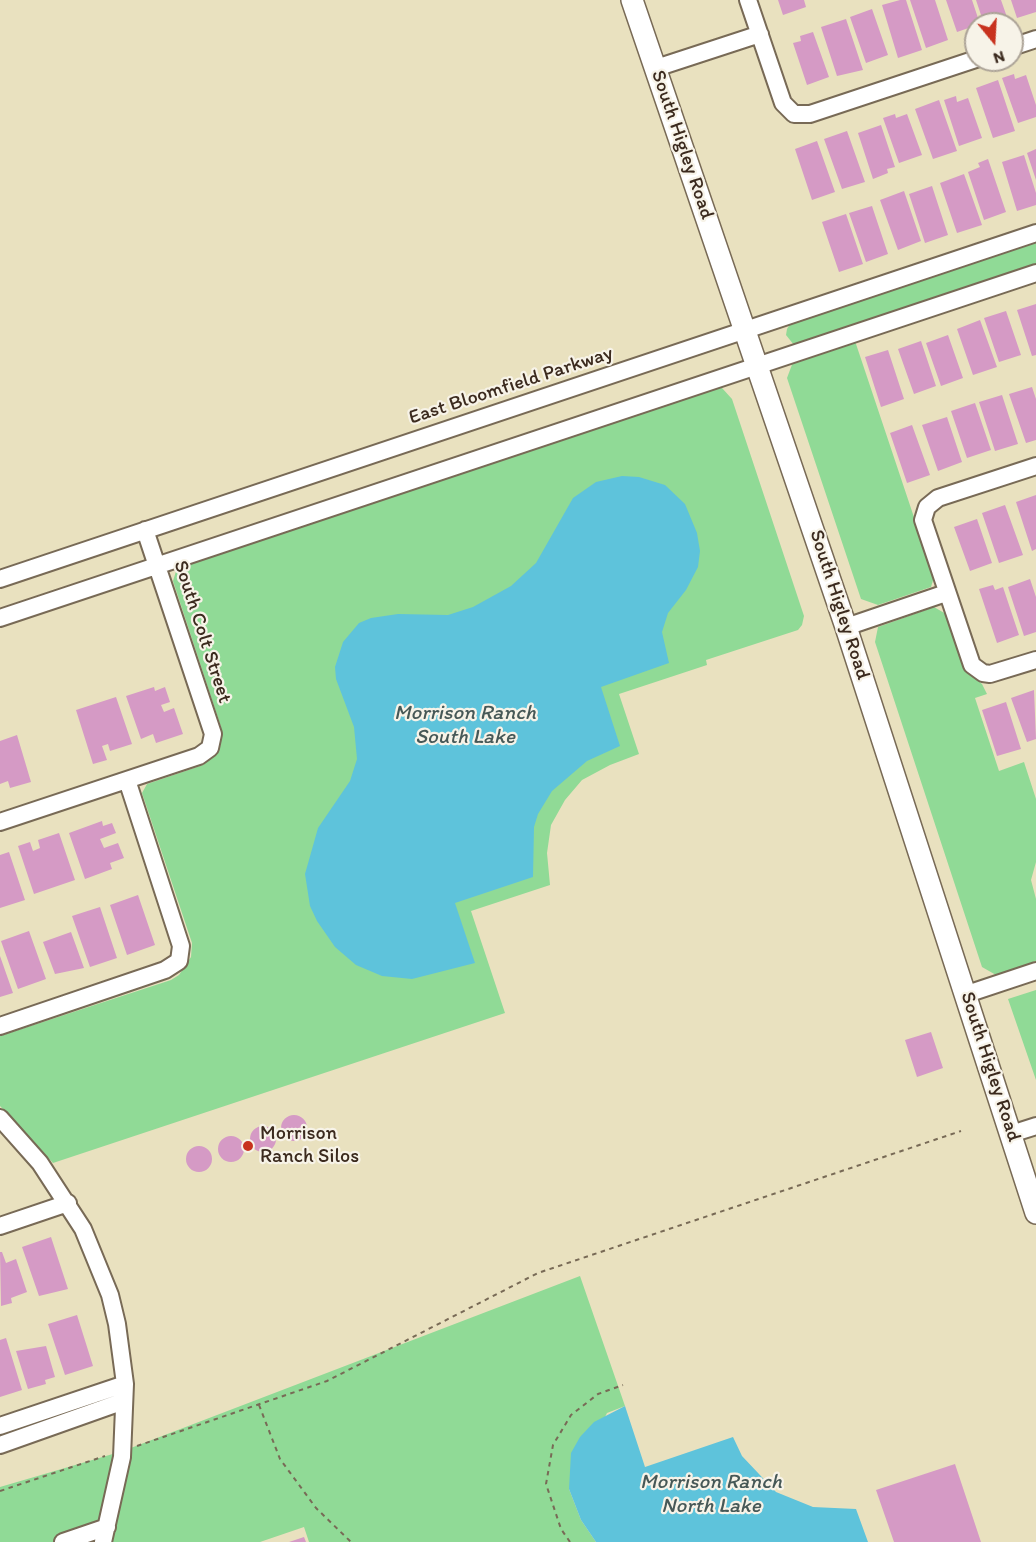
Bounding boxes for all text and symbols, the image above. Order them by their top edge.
north arrow [964,12,1024,72]
text: N [991,47,1007,68]
street label: South Higley Road [645,67,719,223]
street label: East Bloomfield Parkway [406,342,616,430]
street label: South Higley Road [803,527,875,683]
street label: South Colt Street [168,558,236,706]
water label: Morrison Ranch South Lake [394,701,536,751]
street label: South Higley Road [954,989,1026,1145]
place label: Morrison Ranch Silos [260,1122,359,1169]
marker: Morrison Ranch Silos [241,1139,255,1153]
water label: Morrison Ranch North Lake [640,1470,782,1520]

